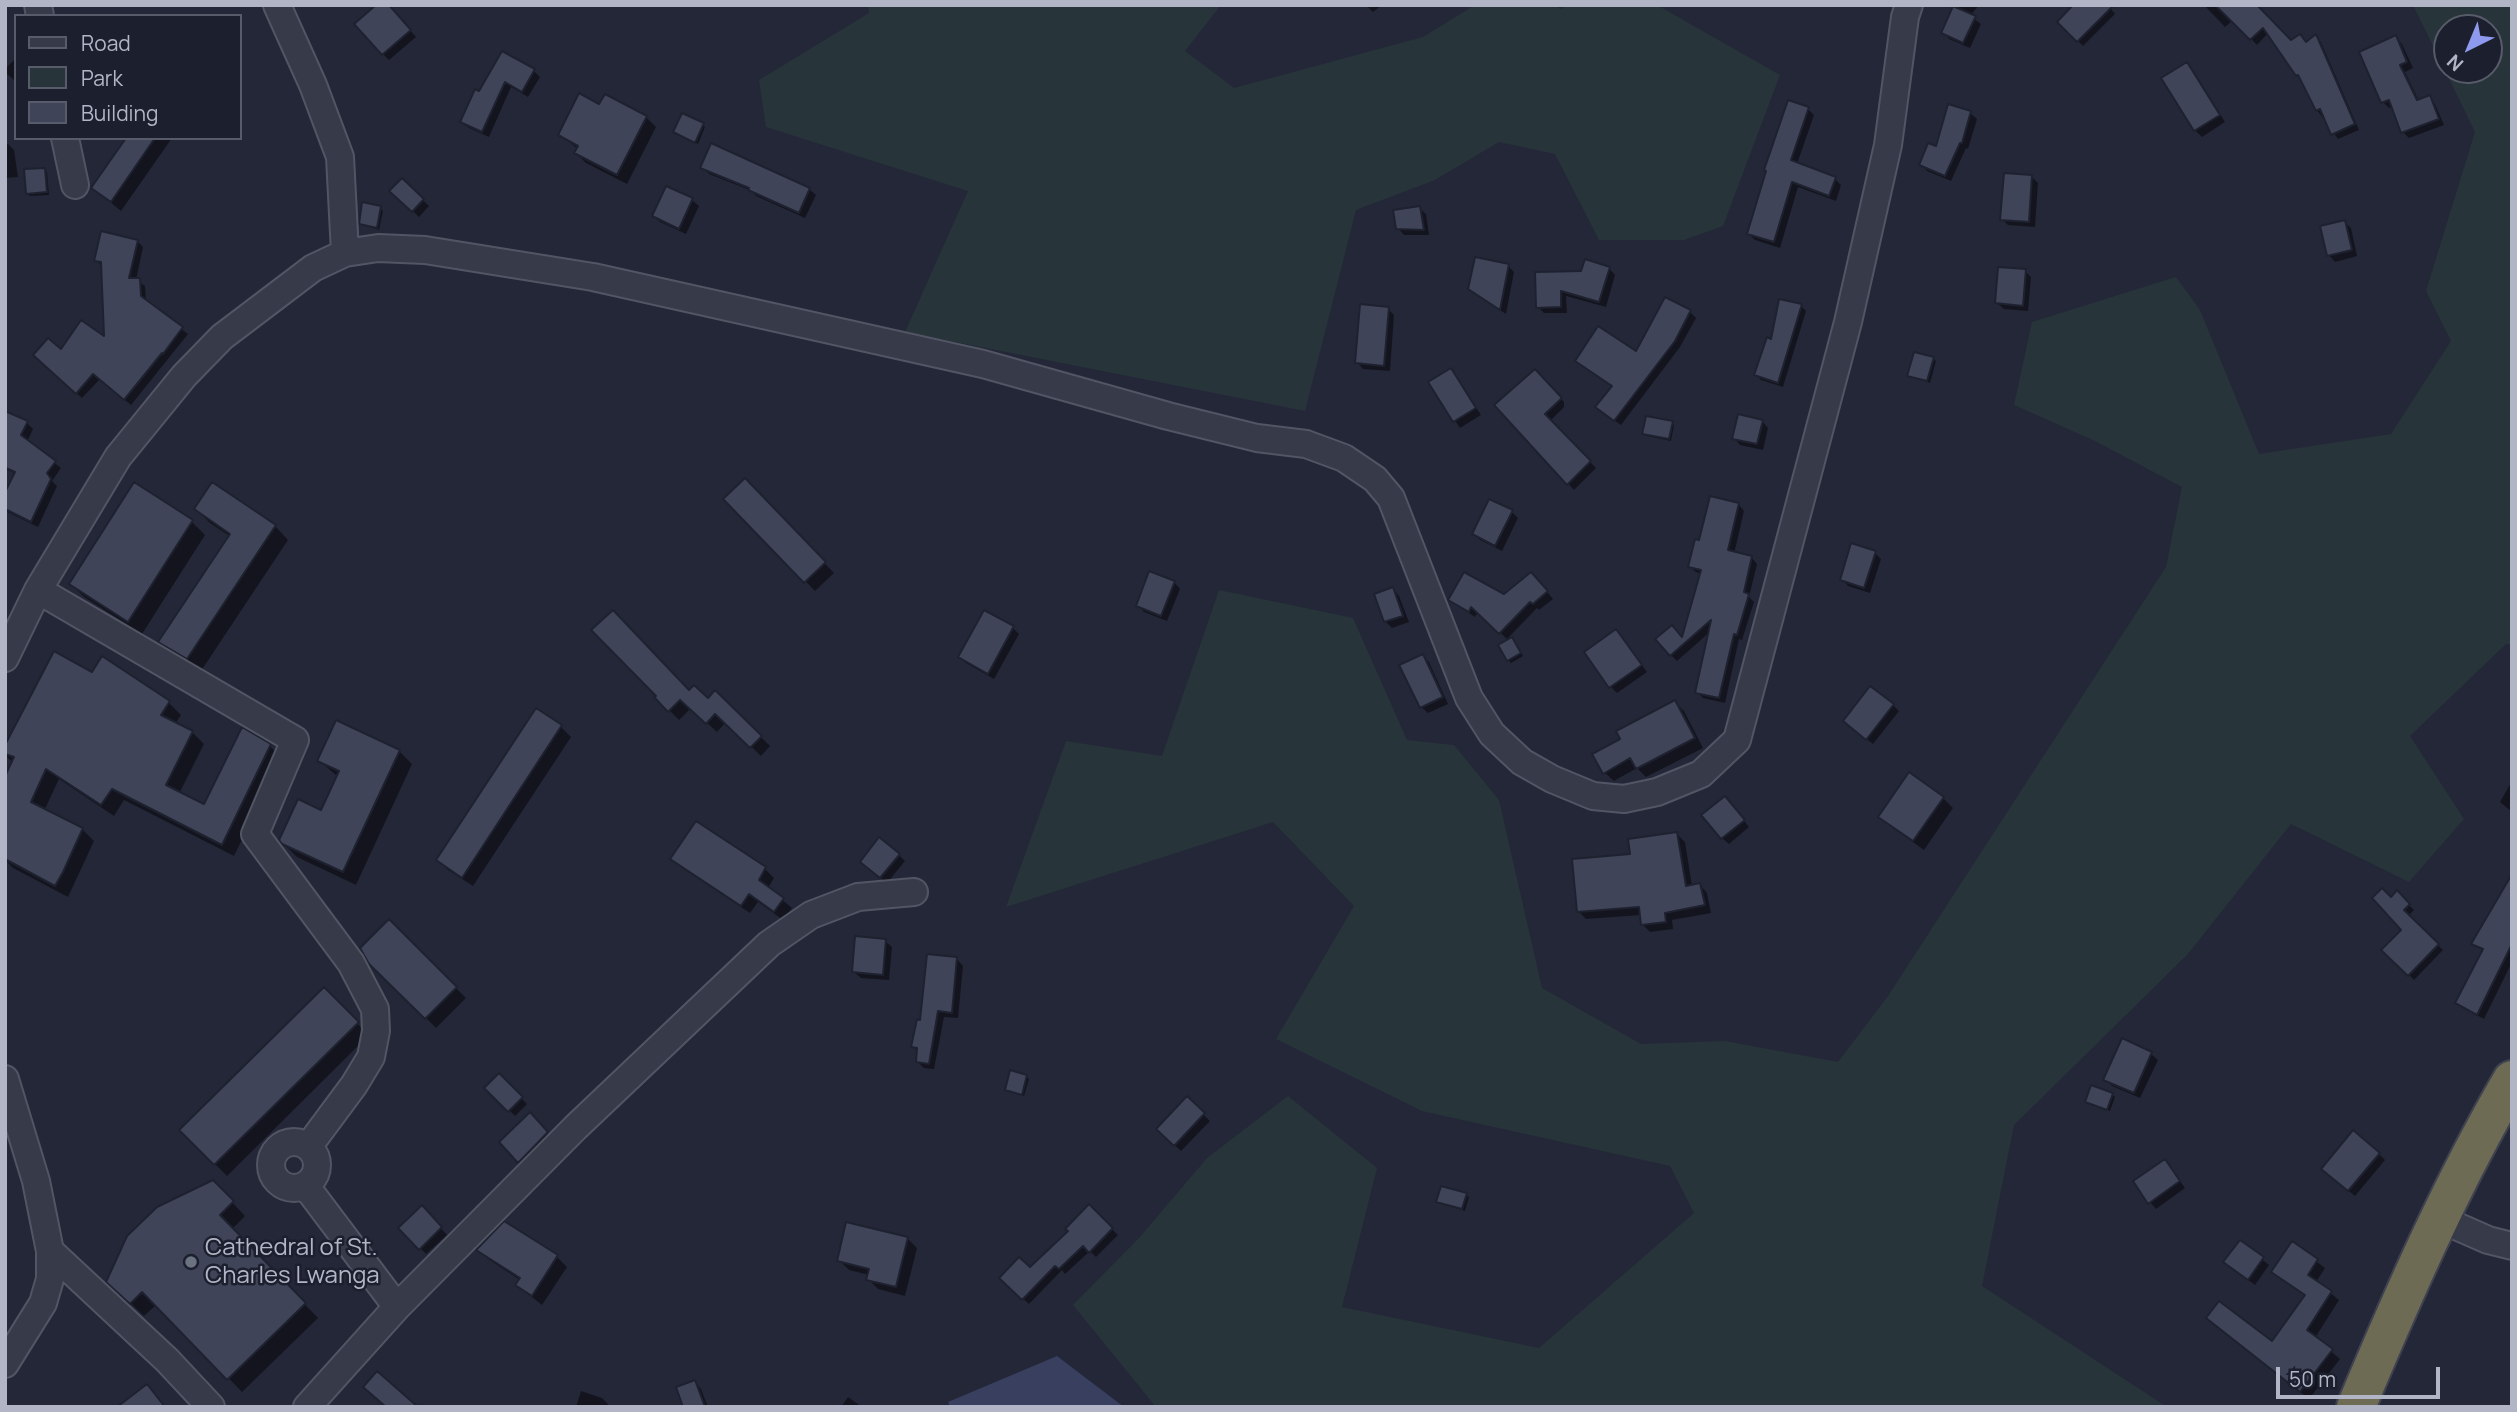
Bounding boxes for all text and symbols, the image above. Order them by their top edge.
legend [14,14,242,140]
north arrow [2433,14,2503,84]
text: Road [81,29,131,57]
text: N [2441,49,2469,77]
text: Park [81,64,123,92]
text: Building [81,99,158,127]
place label: Cathedral of St. Charles Lwanga [205,1234,380,1290]
marker: Cathedral of St. Charles Lwanga [183,1254,199,1270]
scale bar [2279,1352,2444,1396]
text: 50 m [2289,1365,2336,1393]

